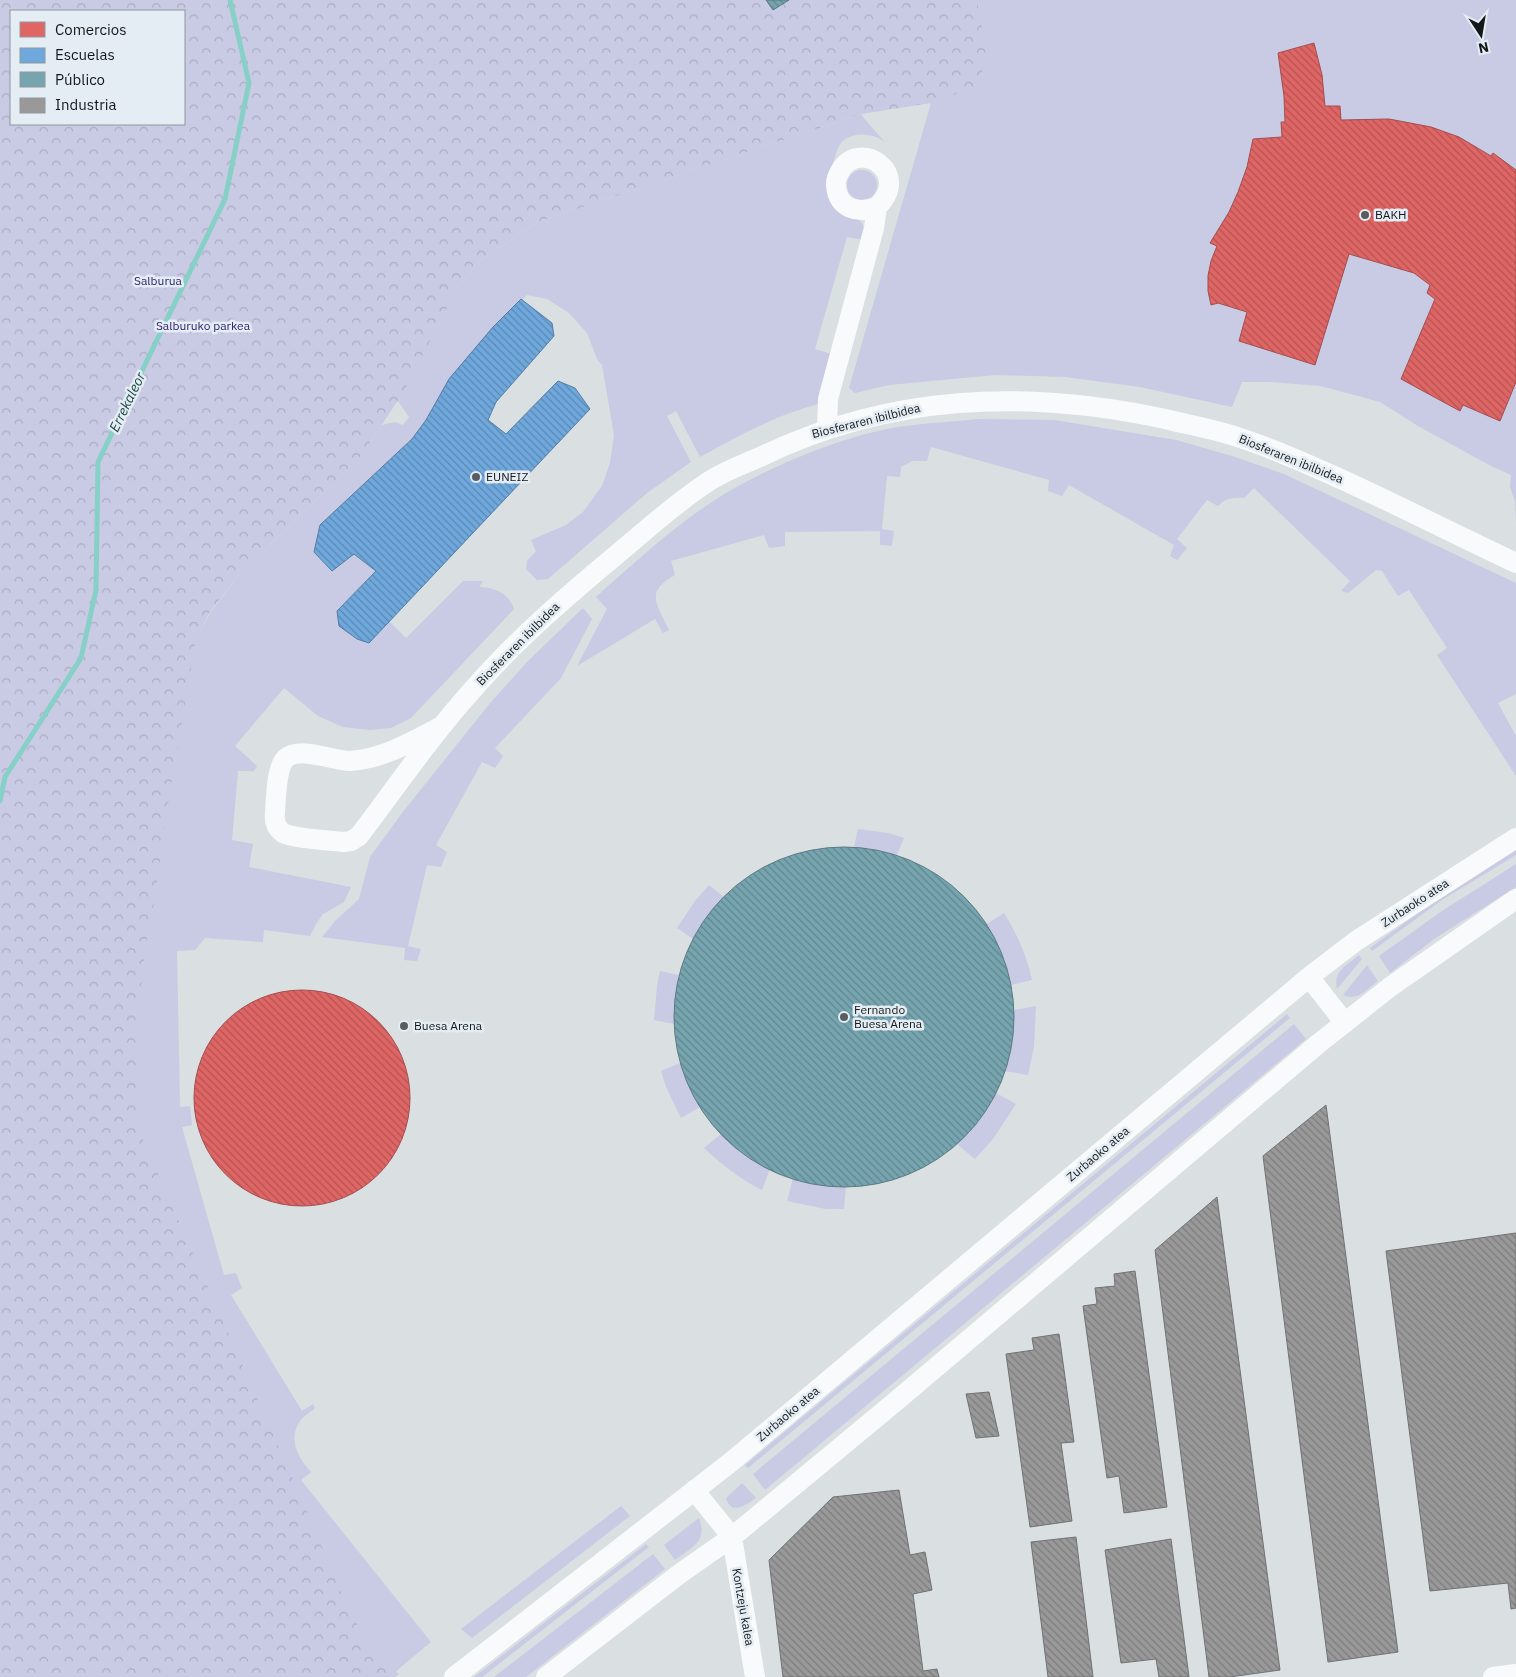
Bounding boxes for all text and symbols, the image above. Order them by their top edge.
legend [10,10,185,125]
north arrow [1456,10,1506,60]
text: Comercios [55,20,126,39]
text: N [1477,38,1491,58]
text: Escuelas [55,45,115,64]
text: Público [55,70,105,89]
text: Industria [55,95,116,114]
place label: BAKH [1375,207,1407,222]
marker: BAKH [1359,209,1371,221]
park label: Salburua [134,273,183,288]
park label: Salburuko parkea [156,318,251,333]
water label: Errekaleor [105,368,150,435]
street label: Biosferaren ibilbidea [810,400,922,441]
street label: Biosferaren ibilbidea [1237,431,1346,487]
place label: EUNEIZ [486,469,528,484]
marker: EUNEIZ [470,471,482,483]
street label: Biosferaren ibilbidea [473,599,563,688]
street label: Zurbaoko atea [1378,875,1452,930]
place label: Fernando Buesa Arena [854,1002,923,1031]
marker: Fernando Buesa Arena [838,1011,850,1023]
place label: Buesa Arena [414,1018,483,1033]
marker: Buesa Arena [398,1020,410,1032]
street label: Zurbaoko atea [1063,1123,1133,1184]
street label: Zurbaoko atea [753,1383,823,1444]
street label: Kontzeju kalea [729,1567,758,1648]

